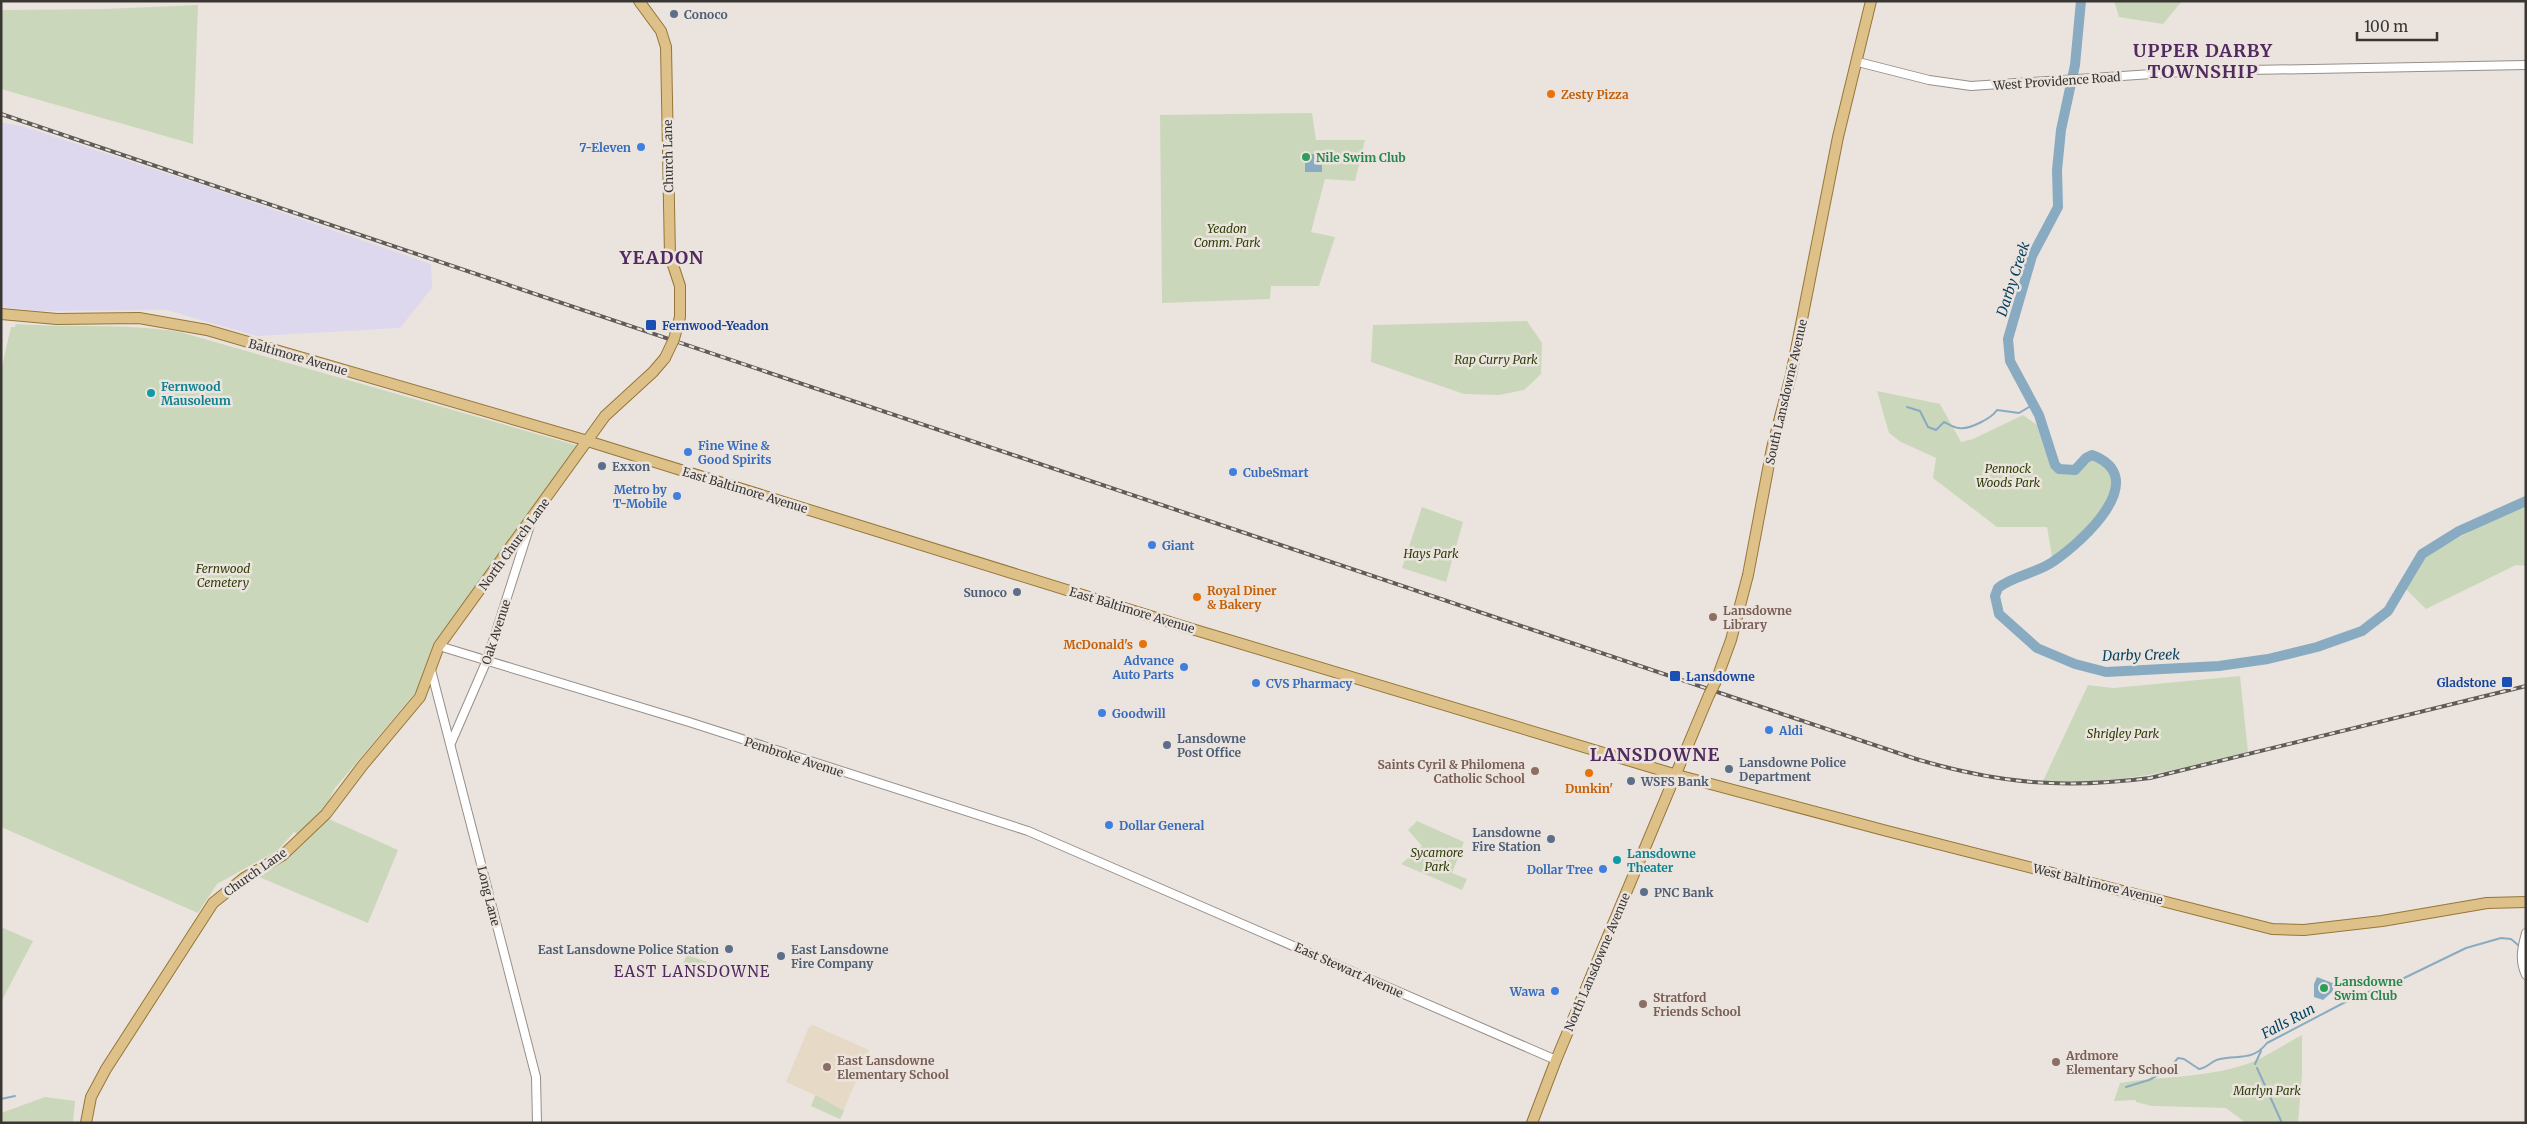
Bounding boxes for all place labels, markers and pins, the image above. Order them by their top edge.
place label: Conoco [684,7,728,22]
marker: Conoco [668,8,680,20]
place label: Zesty Pizza [1561,87,1629,102]
marker: Zesty Pizza [1545,88,1557,100]
place label: 7-Eleven [579,140,631,155]
marker: 7-Eleven [635,141,647,153]
place label: Nile Swim Club [1316,150,1406,165]
marker: Nile Swim Club [1300,151,1312,163]
marker: Fernwood-Yeadon [644,318,658,332]
place label: Fernwood-Yeadon [662,318,769,333]
place label: Fernwood Mausoleum [161,379,231,408]
marker: Fernwood Mausoleum [145,387,157,399]
place label: Fine Wine & Good Spirits [698,438,771,467]
marker: Fine Wine & Good Spirits [682,446,694,458]
place label: Exxon [612,459,650,474]
marker: Exxon [596,460,608,472]
place label: CubeSmart [1243,465,1309,480]
marker: CubeSmart [1227,466,1239,478]
place label: Metro by T-Mobile [613,482,668,511]
marker: Metro by T-Mobile [671,490,683,502]
place label: Giant [1162,538,1194,553]
marker: Giant [1146,539,1158,551]
place label: Royal Diner & Bakery [1207,583,1277,612]
place label: Sunoco [963,585,1007,600]
marker: Sunoco [1011,586,1023,598]
marker: Royal Diner & Bakery [1191,591,1203,603]
place label: Lansdowne Library [1723,603,1792,632]
marker: Lansdowne Library [1707,611,1719,623]
place label: McDonald's [1064,637,1133,652]
marker: McDonald's [1137,638,1149,650]
place label: Advance Auto Parts [1112,653,1175,682]
marker: Advance Auto Parts [1178,661,1190,673]
marker: Lansdowne [1668,669,1682,683]
place label: Lansdowne [1686,669,1755,684]
place label: Gladstone [2437,675,2497,690]
marker: Gladstone [2500,675,2514,689]
place label: CVS Pharmacy [1266,676,1353,691]
marker: CVS Pharmacy [1250,677,1262,689]
place label: Goodwill [1112,706,1166,721]
marker: Goodwill [1096,707,1108,719]
place label: Aldi [1778,723,1803,738]
marker: Aldi [1763,724,1775,736]
place label: Lansdowne Post Office [1177,731,1246,760]
marker: Lansdowne Post Office [1161,739,1173,751]
place label: Lansdowne Police Department [1739,755,1846,784]
place label: Saints Cyril & Philomena Catholic School [1377,757,1525,786]
marker: Lansdowne Police Department [1723,763,1735,775]
marker: Saints Cyril & Philomena Catholic School [1529,765,1541,777]
marker: Dunkin' [1583,767,1595,779]
place label: WSFS Bank [1640,774,1709,789]
marker: WSFS Bank [1625,775,1637,787]
place label: Dunkin' [1565,781,1613,796]
place label: Dollar General [1119,818,1205,833]
marker: Dollar General [1103,819,1115,831]
place label: Lansdowne Fire Station [1472,825,1541,854]
marker: Lansdowne Fire Station [1545,833,1557,845]
place label: Lansdowne Theater [1627,846,1696,875]
marker: Lansdowne Theater [1611,854,1623,866]
place label: Dollar Tree [1527,862,1593,877]
marker: Dollar Tree [1597,863,1609,875]
place label: PNC Bank [1654,885,1714,900]
marker: PNC Bank [1638,886,1650,898]
place label: East Lansdowne Police Station [538,942,719,957]
place label: East Lansdowne Fire Company [791,942,889,971]
marker: East Lansdowne Police Station [723,943,735,955]
marker: East Lansdowne Fire Company [775,950,787,962]
place label: Lansdowne Swim Club [2334,974,2403,1003]
marker: Lansdowne Swim Club [2318,982,2330,994]
place label: Wawa [1509,984,1545,999]
marker: Wawa [1549,985,1561,997]
place label: Stratford Friends School [1653,990,1741,1019]
marker: Stratford Friends School [1637,998,1649,1010]
place label: Ardmore Elementary School [2065,1048,2178,1077]
place label: East Lansdowne Elementary School [837,1053,949,1082]
marker: Ardmore Elementary School [2050,1056,2062,1068]
marker: East Lansdowne Elementary School [821,1061,833,1073]

